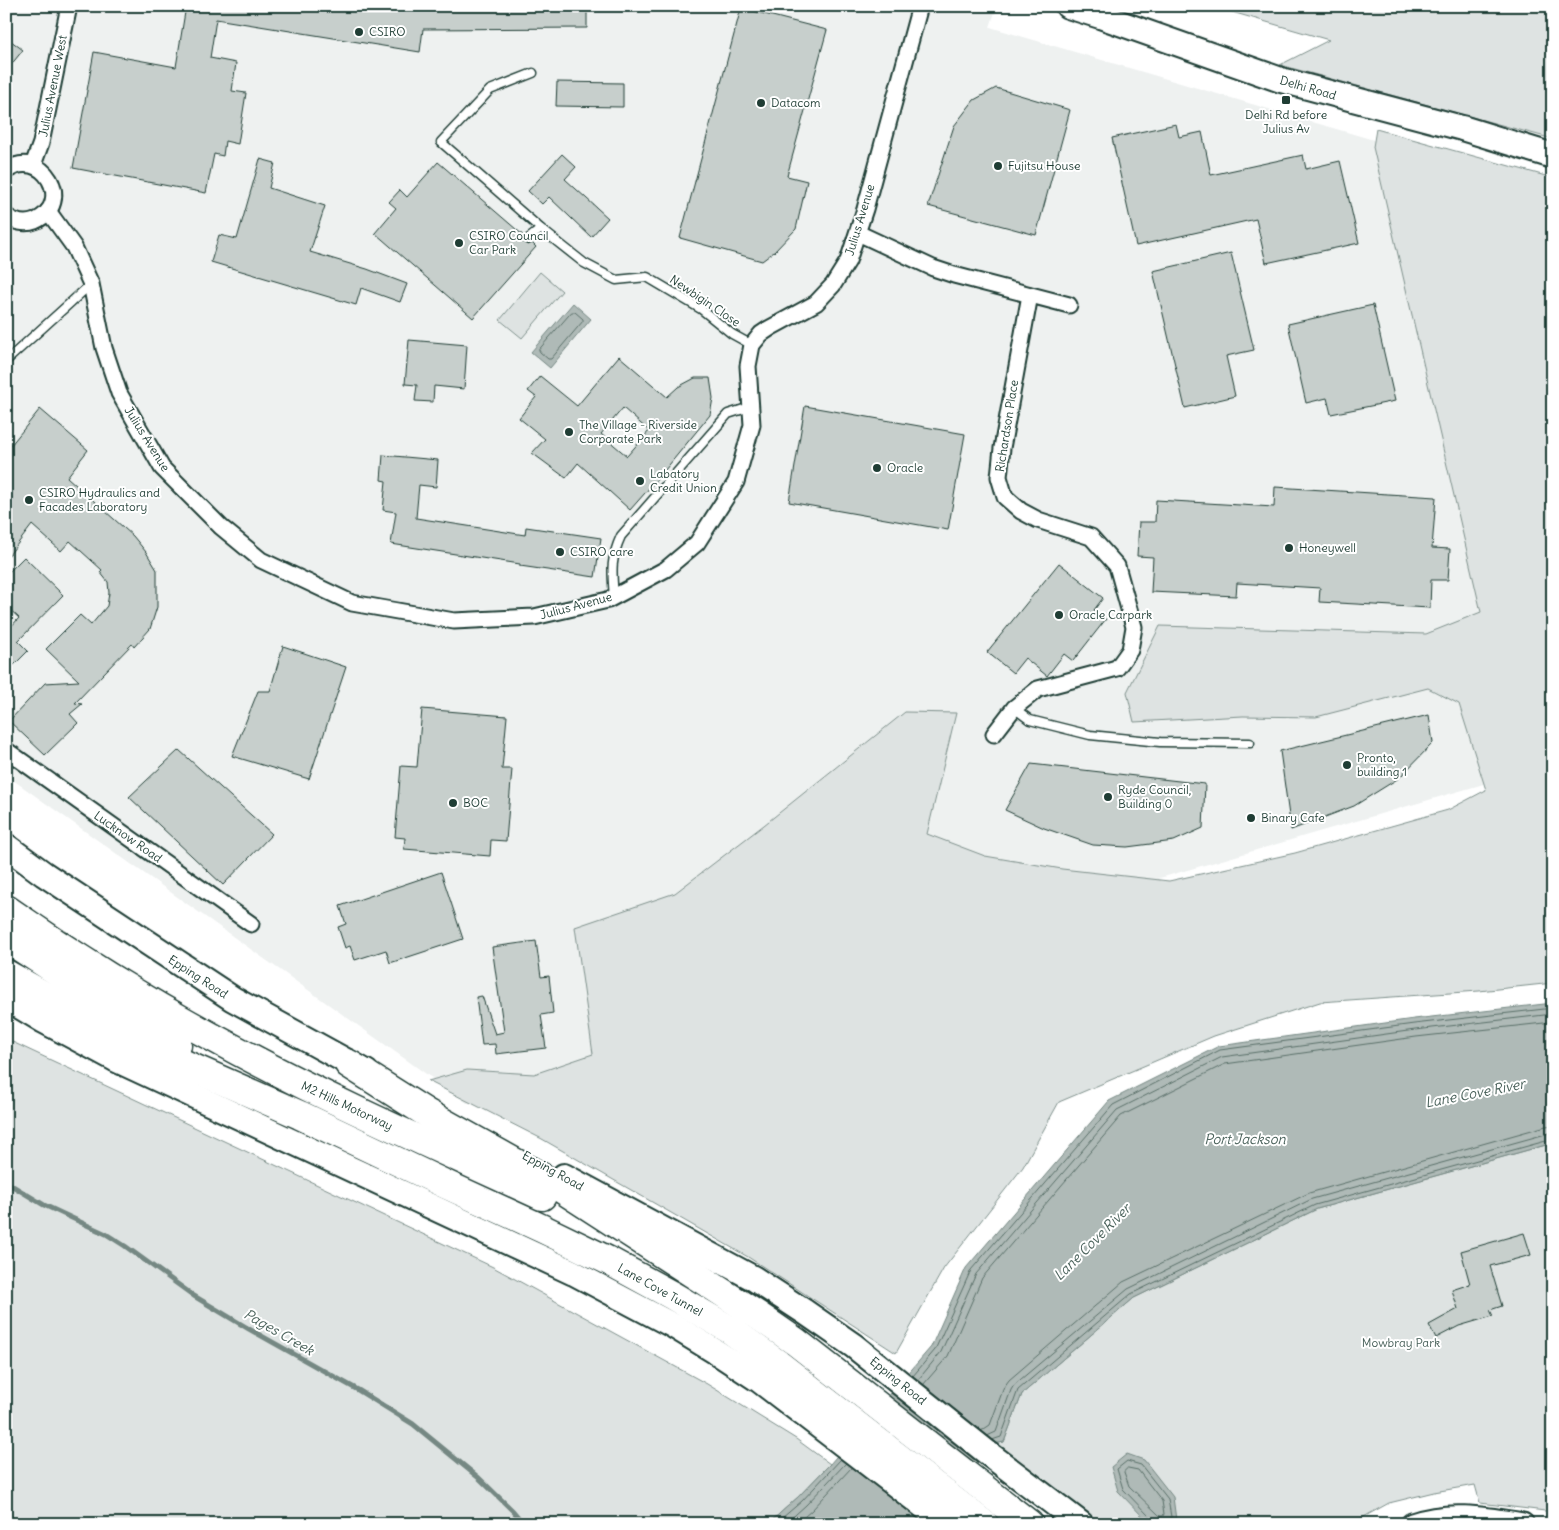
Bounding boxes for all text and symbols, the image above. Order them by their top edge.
place label: CSIRO [369,24,406,39]
marker: CSIRO [353,26,365,38]
street label: Julius Avenue West [35,34,70,138]
street label: Delhi Road [1278,72,1338,103]
marker: Delhi Rd before Julius Av [1280,94,1292,106]
place label: Datacom [771,95,821,110]
marker: Datacom [755,97,767,109]
place label: Delhi Rd before Julius Av [1245,107,1327,136]
place label: Fujitsu House [1008,158,1080,173]
marker: Fujitsu House [992,160,1004,172]
street label: Julius Avenue [842,182,878,257]
place label: CSIRO Council Car Park [469,228,548,257]
marker: CSIRO Council Car Park [453,237,465,249]
street label: Newbigin Close [667,271,743,330]
street label: Richardson Place [992,379,1021,473]
street label: Julius Avenue [121,403,173,474]
place label: The Village - Riverside Corporate Park [579,417,697,446]
marker: The Village - Riverside Corporate Park [563,426,575,438]
place label: Oracle [887,460,923,475]
marker: Oracle [871,462,883,474]
place label: Labatory Credit Union [650,466,717,495]
marker: Labatory Credit Union [634,475,646,487]
place label: CSIRO Hydraulics and Facades Laboratory [39,485,160,514]
marker: CSIRO Hydraulics and Facades Laboratory [23,494,35,506]
place label: Honeywell [1299,540,1356,555]
marker: Honeywell [1283,542,1295,554]
place label: CSIRO care [570,544,633,559]
marker: CSIRO care [554,546,566,558]
street label: Julius Avenue [538,589,614,622]
place label: Oracle Carpark [1069,607,1152,622]
marker: Oracle Carpark [1053,609,1065,621]
place label: Pronto, building 1 [1357,750,1407,779]
marker: Pronto, building 1 [1341,759,1353,771]
place label: Ryde Council, Building 0 [1118,782,1191,811]
marker: Ryde Council, Building 0 [1102,791,1114,803]
place label: BOC [463,795,488,810]
marker: BOC [447,797,459,809]
street label: Lucknow Road [91,808,165,866]
place label: Binary Cafe [1261,810,1325,825]
marker: Binary Cafe [1245,812,1257,824]
street label: Epping Road [166,952,231,1001]
water label: Lane Cove River [1424,1074,1529,1111]
street label: M2 Hills Motorway [299,1078,395,1133]
water label: Port Jackson [1204,1130,1287,1148]
street label: Epping Road [520,1148,587,1194]
water label: Lane Cove River [1050,1198,1136,1284]
street label: Lane Cove Tunnel [615,1260,705,1319]
water label: Pages Creek [241,1305,318,1360]
park label: Mowbray Park [1362,1335,1440,1350]
street label: Epping Road [867,1353,929,1408]

